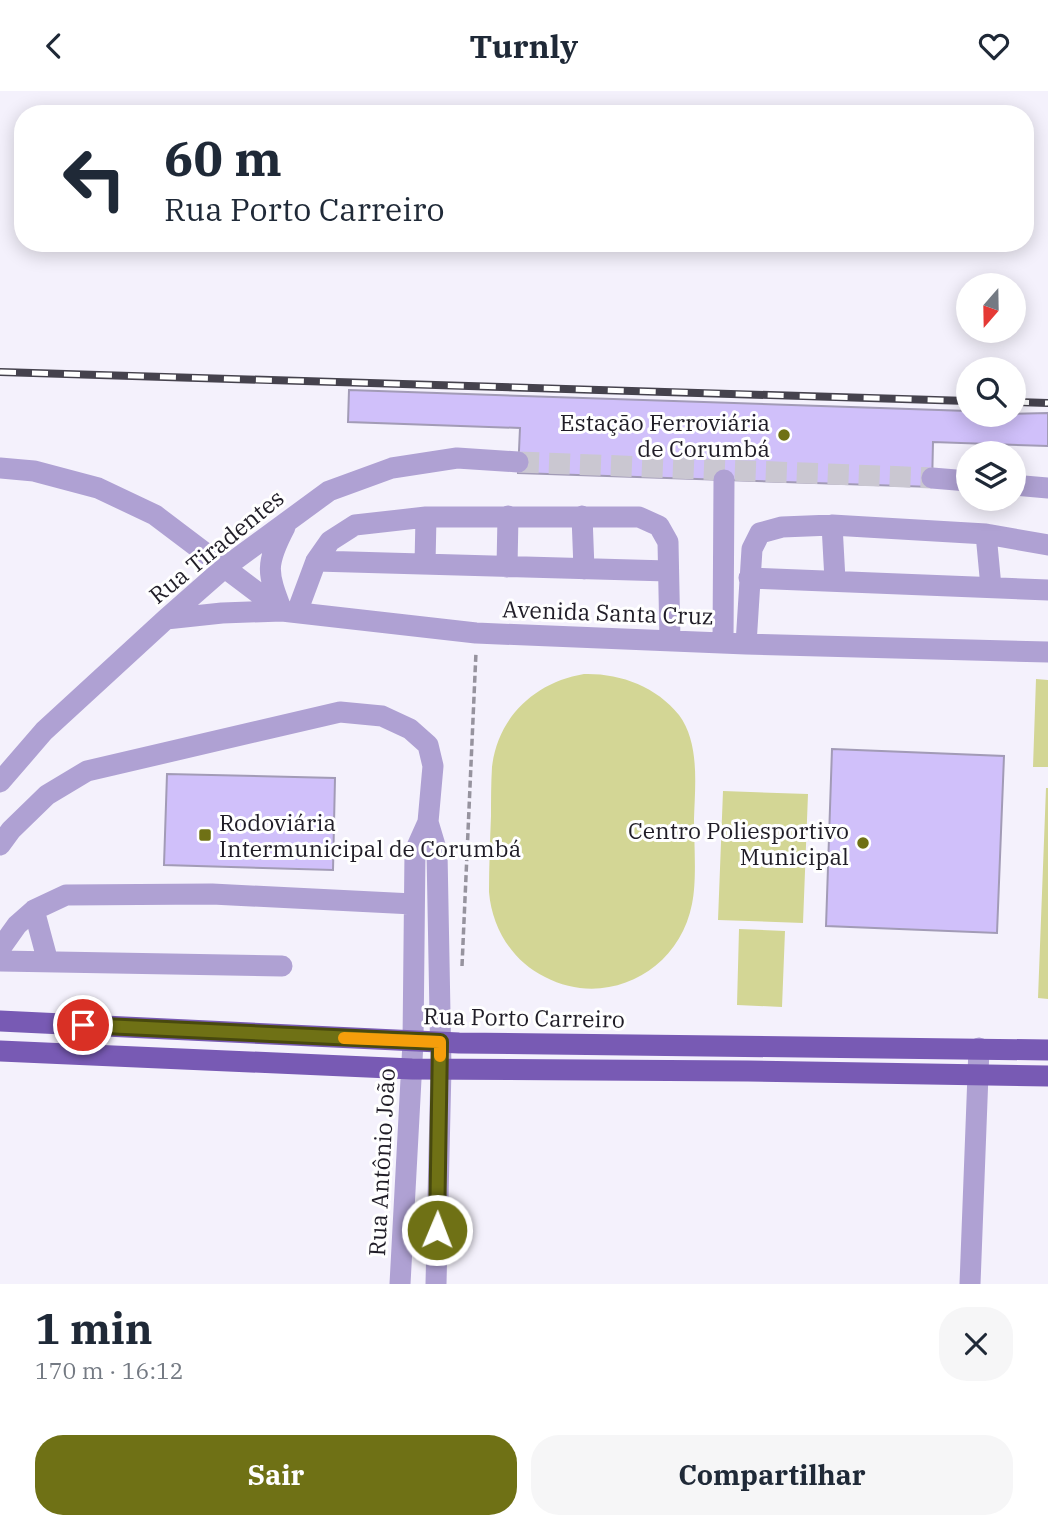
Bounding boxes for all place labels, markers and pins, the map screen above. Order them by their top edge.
place label: Estação Ferroviária de Corumbá [560,407,770,463]
marker: Estação Ferroviária de Corumbá [776,427,792,443]
place label: Rodoviária Intermunicipal de Corumbá [219,807,521,863]
place label: Centro Poliesportivo Municipal [628,815,849,871]
marker: Rodoviária Intermunicipal de Corumbá [197,827,213,843]
marker: Centro Poliesportivo Municipal [855,835,871,851]
pin [53,995,113,1055]

